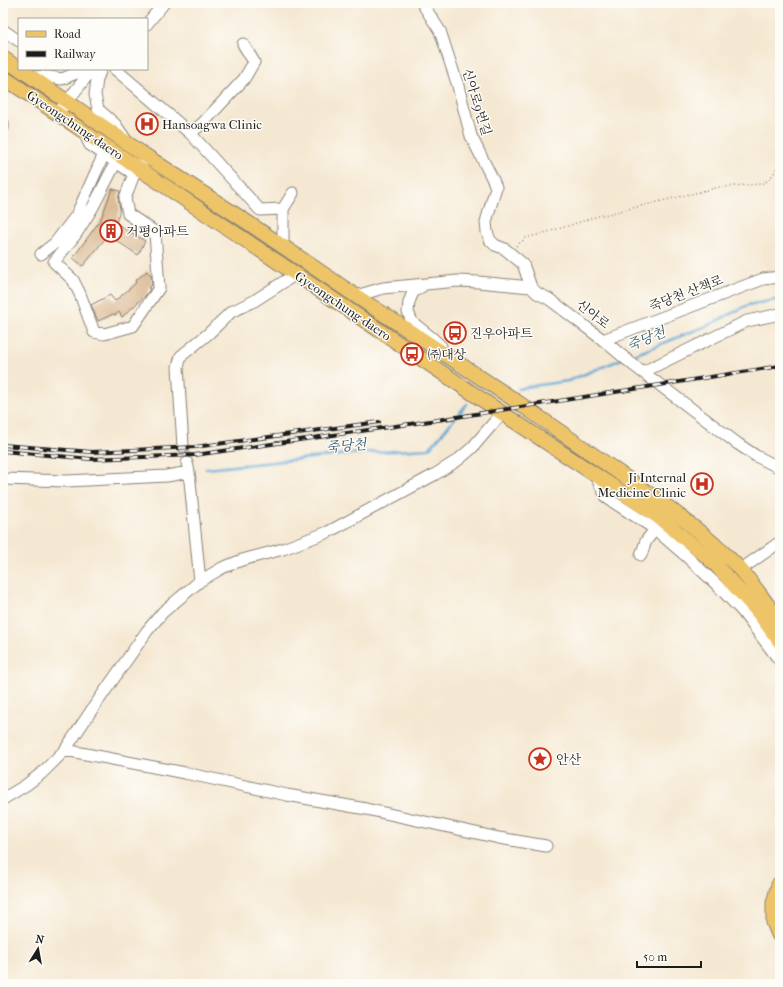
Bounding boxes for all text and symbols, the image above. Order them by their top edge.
legend [18,18,148,70]
text: Road [54,27,81,41]
text: Railway [54,47,96,61]
street label: 신아로9번길 [460,67,494,137]
street label: Gyeongchung-daero [24,87,126,163]
hospital icon: Hansoagwa Clinic [134,111,160,137]
place label: Hansoagwa Clinic [162,117,262,132]
building icon: 거평아파트 [98,218,124,244]
place label: 거평아파트 [126,224,189,239]
street label: Gyeongchung-daero [292,268,394,344]
street label: 죽당천 산책로 [647,272,726,314]
street label: 신아로 [574,296,613,332]
bus stop icon: 진우아파트 [442,320,468,346]
water label: 죽당천 [624,323,669,354]
place label: 진우아파트 [470,326,533,341]
bus stop icon: ㈜대상 [399,341,425,367]
place label: ㈜대상 [428,347,467,362]
water label: 죽당천 [325,436,368,456]
place label: Ji Internal Medicine Clinic [598,470,686,500]
hospital icon: Ji Internal Medicine Clinic [689,471,715,497]
place icon: 안산 [527,746,553,772]
place label: 안산 [556,752,582,767]
north arrow [18,929,58,969]
text: N [34,932,46,947]
scale bar [637,943,701,969]
text: 50 m [643,950,667,964]

